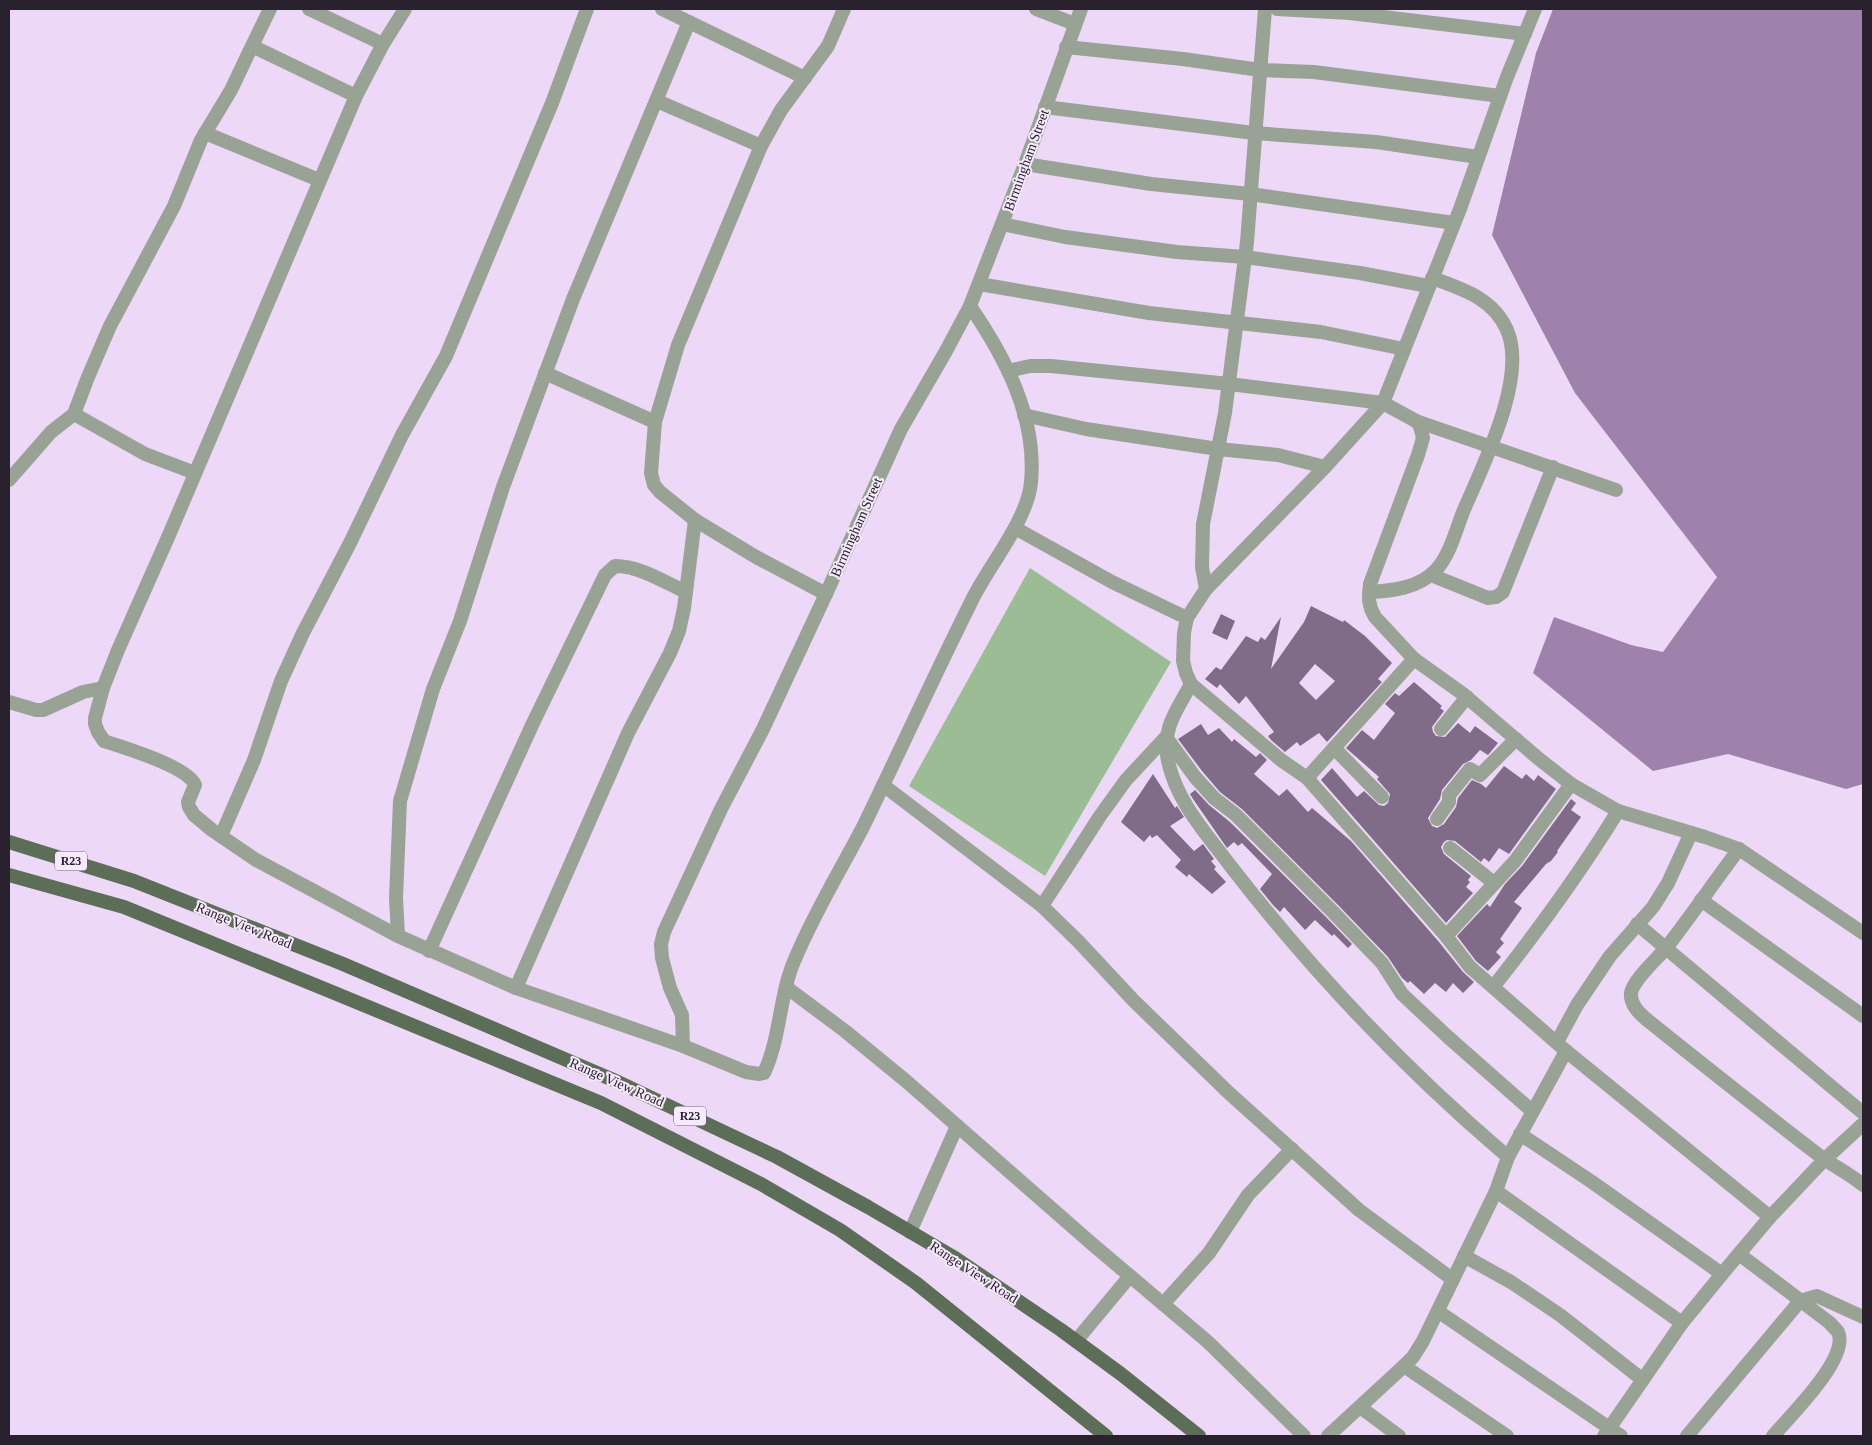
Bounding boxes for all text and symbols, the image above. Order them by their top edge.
street label: Birmingham Street [1001,107,1052,213]
street label: Birmingham Street [828,475,885,579]
road number: R23 [55,851,87,870]
street label: Range View Road [194,899,294,951]
street label: Range View Road [567,1055,666,1110]
road number: R23 [674,1106,706,1126]
street label: Range View Road [927,1238,1020,1306]

